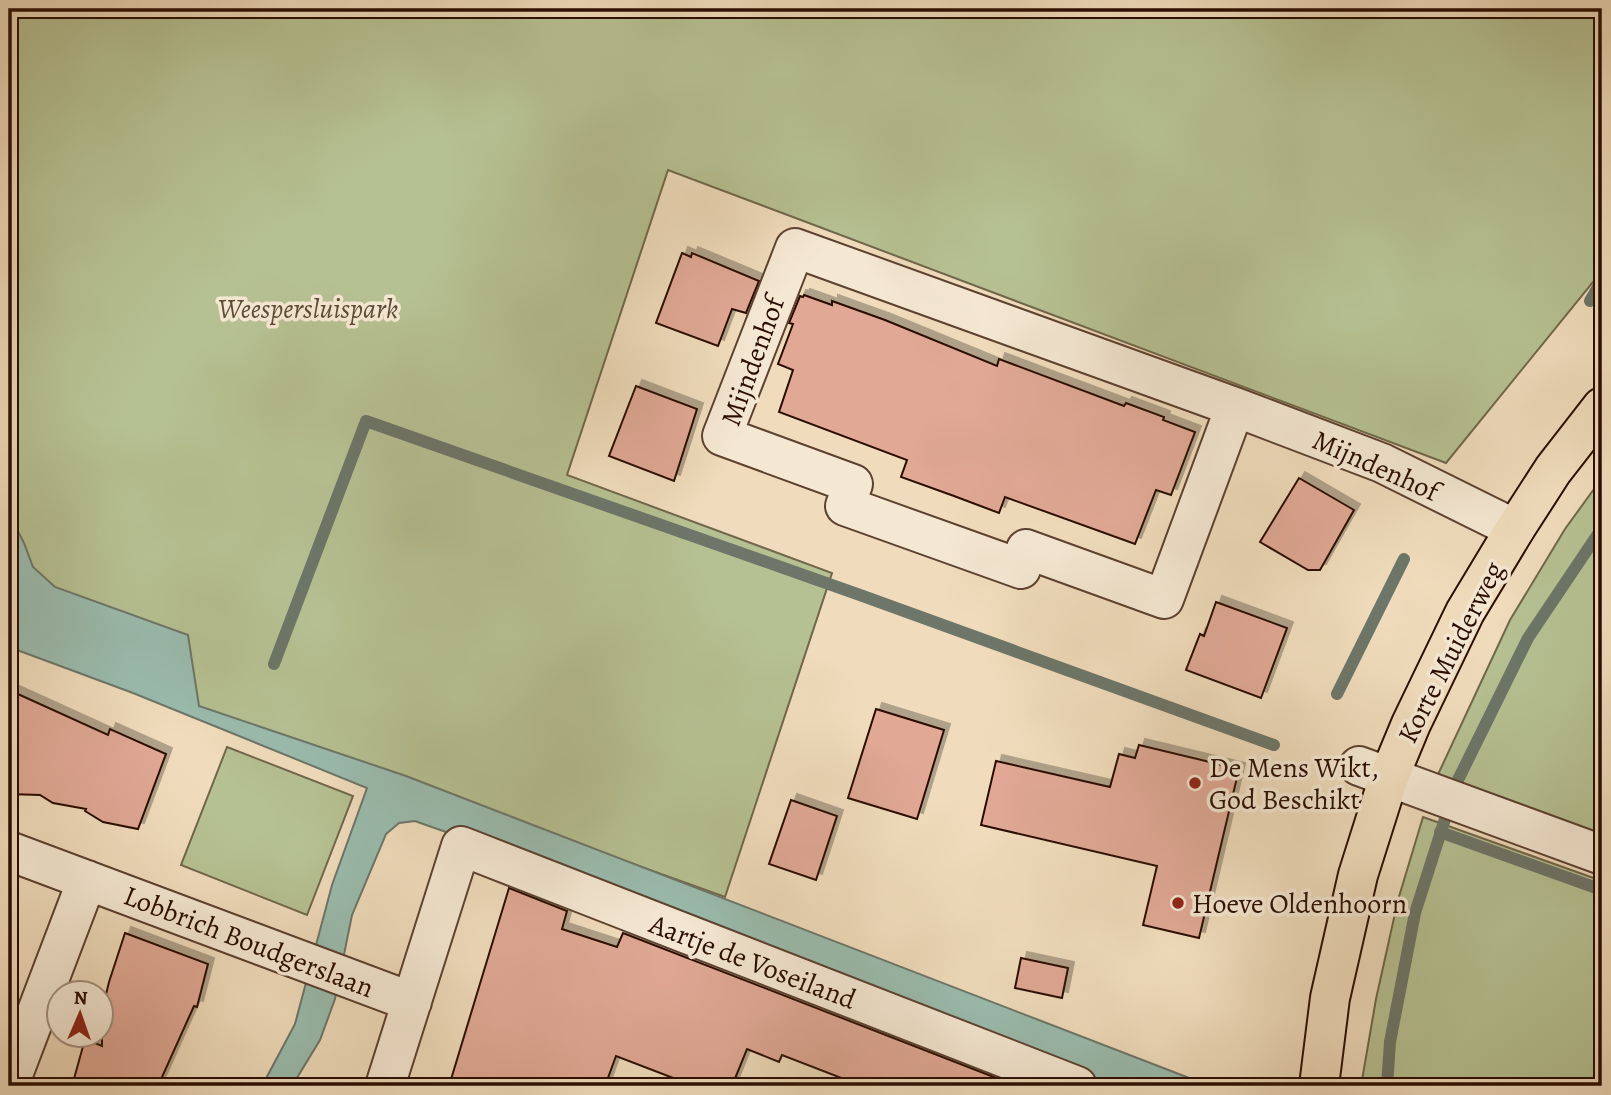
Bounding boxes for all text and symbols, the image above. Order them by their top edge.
street label: Mijndenhof [712,288,795,431]
park label: Weespersluispark [218,290,398,328]
street label: Mijndenhof [1306,421,1448,512]
street label: Korte Muiderweg [1389,555,1513,750]
place label: De Mens Wikt, God Beschikt [1209,749,1379,819]
marker: De Mens Wikt, God Beschikt [1187,775,1203,791]
street label: Lobbrich Boudgerslaan [118,877,379,1007]
place label: Hoeve Oldenhoorn [1192,885,1407,923]
marker: Hoeve Oldenhoorn [1170,895,1186,911]
street label: Aartje de Voseiland [643,905,862,1019]
north arrow [46,979,116,1050]
text: N [73,985,88,1011]

